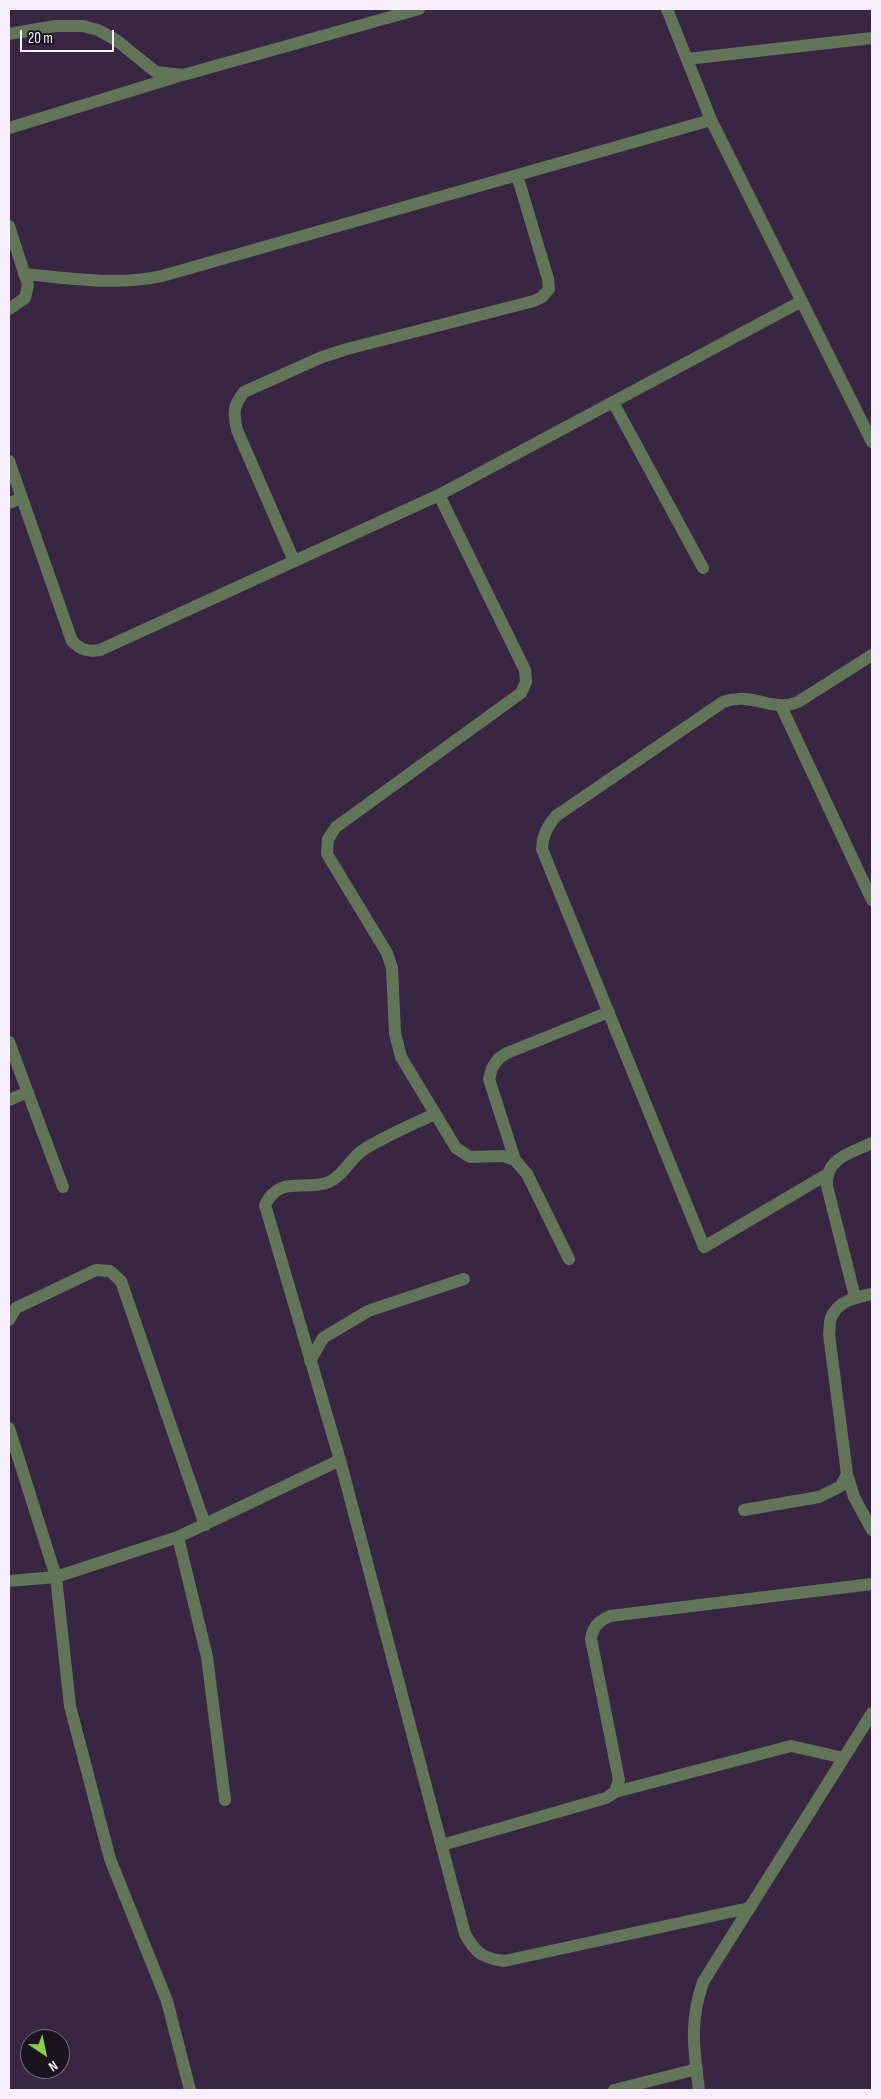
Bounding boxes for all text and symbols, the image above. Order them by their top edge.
scale bar [22,20,116,52]
text: 20 m [28,29,53,48]
north arrow [20,2029,70,2079]
text: N [45,2057,61,2075]

